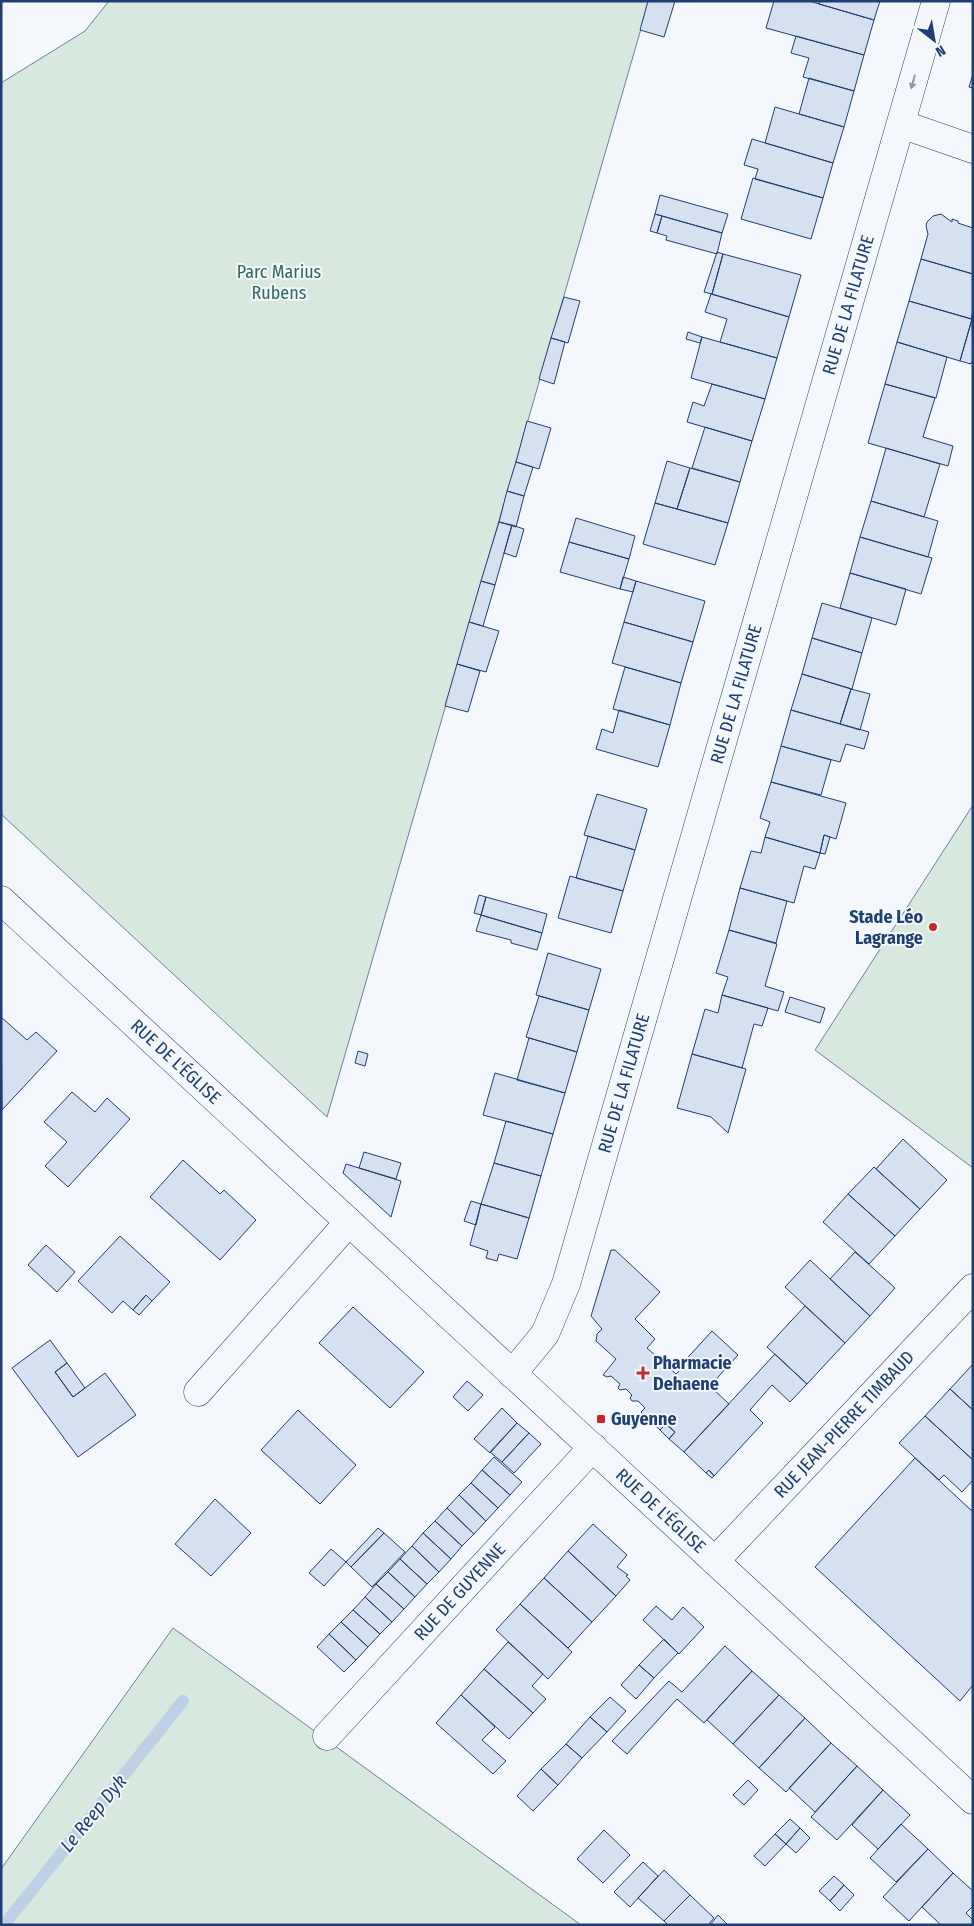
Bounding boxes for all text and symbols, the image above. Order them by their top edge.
north arrow [909,15,959,65]
text: N [932,41,948,60]
one-way arrow [908,74,916,89]
street label: RUE DE LA FILATURE [818,233,879,377]
park label: Parc Marius Rubens [237,261,322,304]
street label: RUE DE LA FILATURE [706,622,767,766]
place label: Stade Léo Lagrange [849,906,923,949]
marker: Stade Léo Lagrange [927,921,939,933]
street label: RUE DE LA FILATURE [593,1011,654,1156]
street label: RUE DE L'ÉGLISE [126,1015,225,1109]
street label: RUE JEAN-PIERRE TIMBAUD [769,1346,919,1503]
place label: Pharmacie Dehaene [653,1352,732,1395]
marker: Pharmacie Dehaene [637,1367,649,1379]
place label: Guyenne [611,1408,677,1430]
marker: Guyenne [595,1413,607,1425]
street label: RUE DE L'ÉGLISE [611,1464,710,1558]
street label: RUE DE GUYENNE [409,1538,510,1645]
water label: Le Reep Dyk [55,1770,131,1857]

